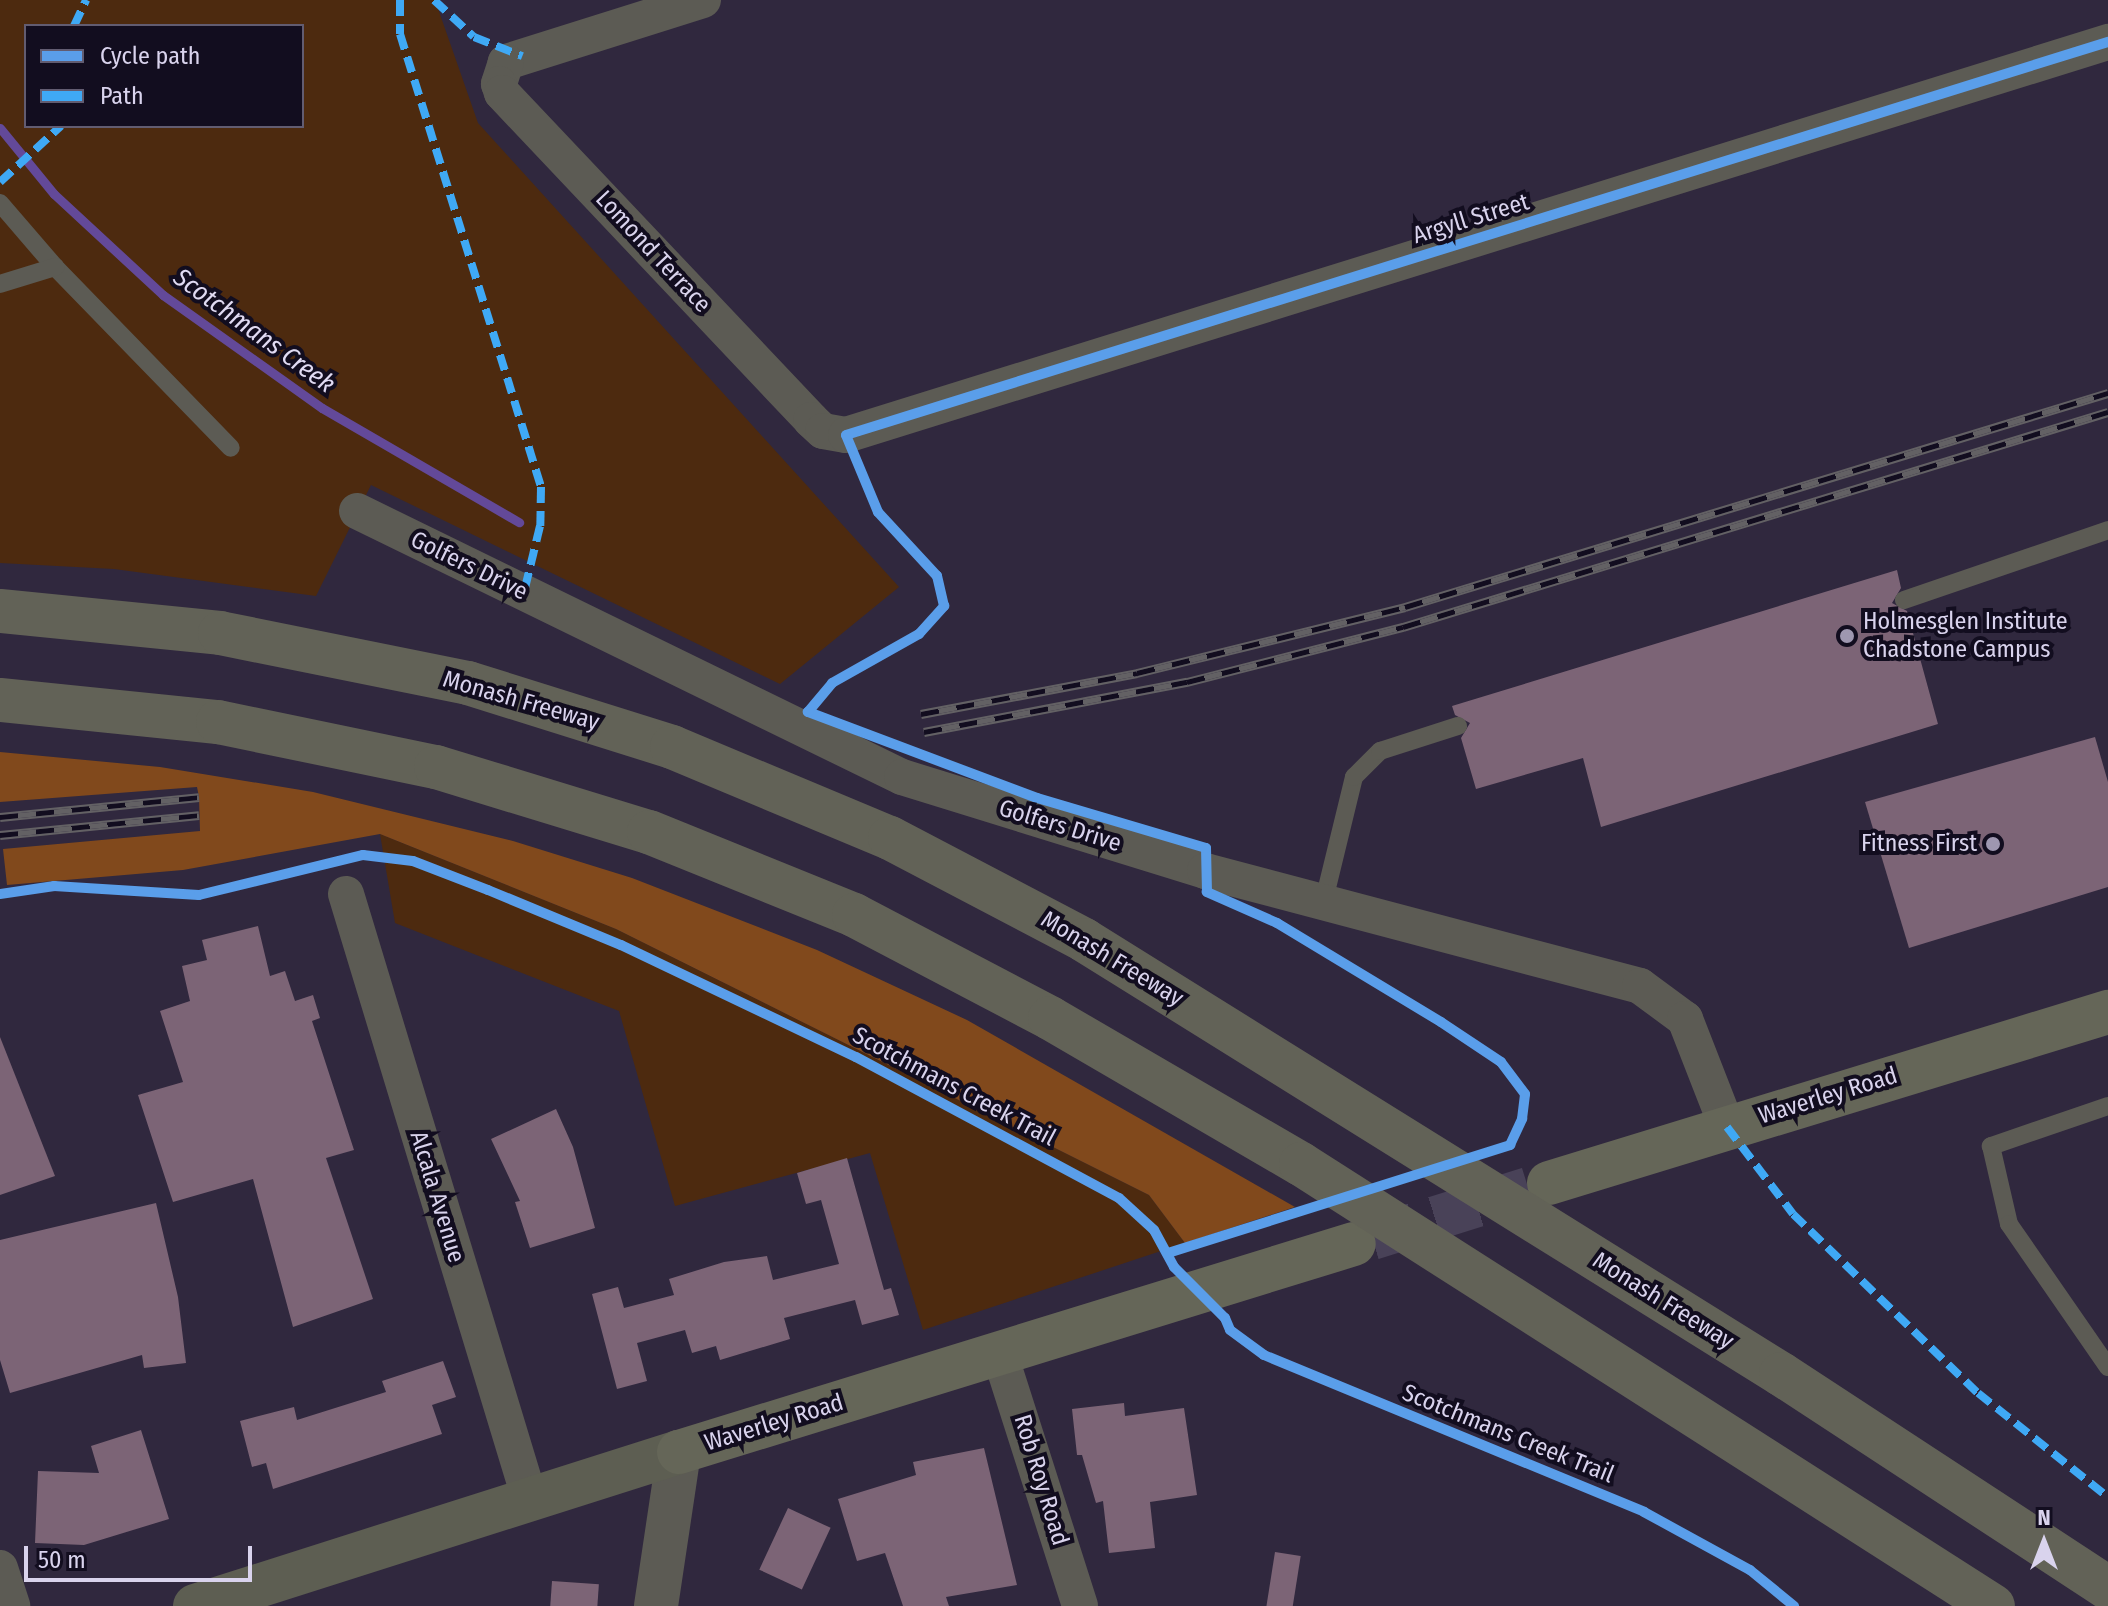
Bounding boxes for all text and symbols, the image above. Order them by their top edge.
legend [24,24,304,128]
text: Cycle path [100,42,200,70]
text: Path [100,82,144,110]
street label: Lomond Terrace [589,185,717,319]
street label: Argyll Street [1409,188,1533,250]
water label: Scotchmans Creek [167,262,341,400]
street label: Golfers Drive [406,525,532,607]
place label: Holmesglen Institute Chadstone Campus [1863,608,2068,664]
marker: Holmesglen Institute Chadstone Campus [1838,627,1856,645]
street label: Monash Freeway [440,665,602,737]
street label: Golfers Drive [995,794,1125,858]
place label: Fitness First [1861,830,1977,858]
marker: Fitness First [1984,835,2002,853]
street label: Monash Freeway [1036,905,1188,1013]
street label: Scotchmans Creek Trail [848,1021,1060,1153]
street label: Waverley Road [1755,1061,1901,1131]
street label: Alcala Avenue [403,1128,471,1266]
street label: Monash Freeway [1587,1246,1739,1356]
street label: Scotchmans Creek Trail [1398,1378,1618,1490]
street label: Waverley Road [701,1388,847,1458]
street label: Rob Roy Road [1007,1411,1075,1549]
north arrow [2004,1502,2084,1582]
text: N [2037,1504,2051,1531]
scale bar [28,1530,256,1580]
text: 50 m [38,1546,86,1574]

